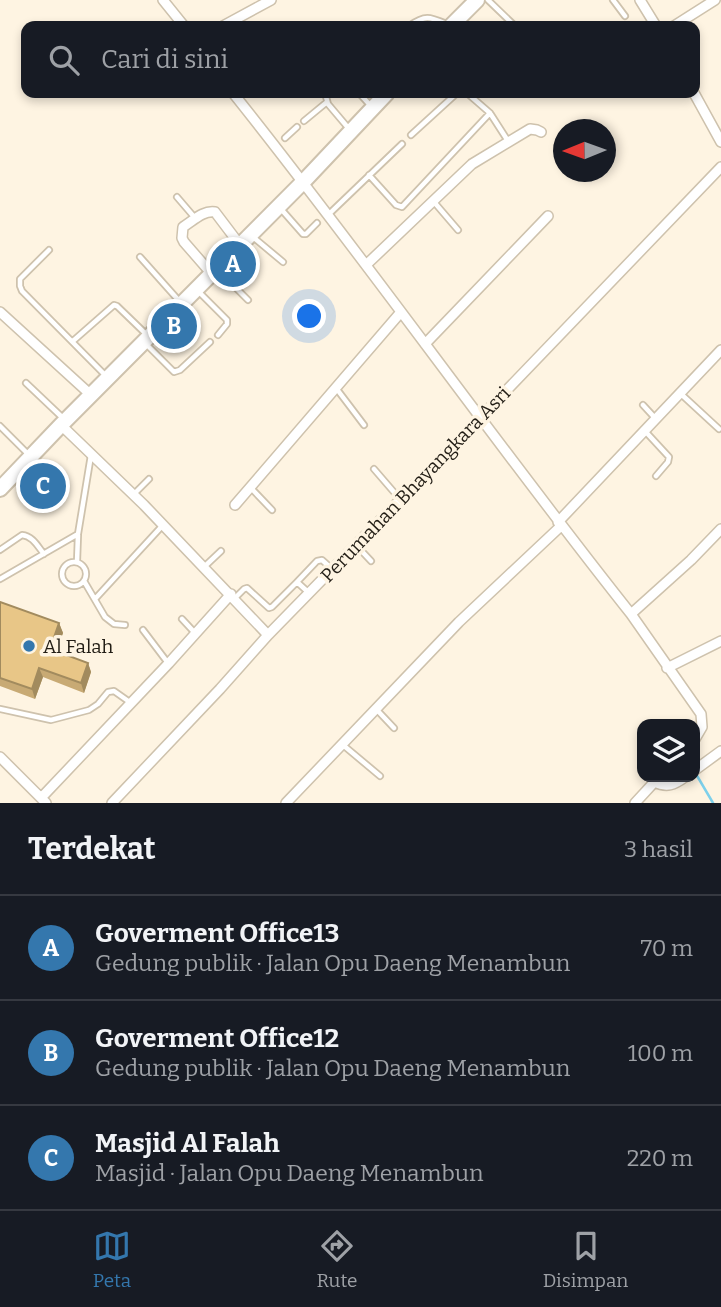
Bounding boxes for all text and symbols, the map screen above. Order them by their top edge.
search box [21,21,700,98]
icon: search [45,41,83,79]
text: Cari di sini [101,44,228,75]
north arrow [553,119,616,182]
pin: A [210,238,256,290]
your location [292,299,326,333]
pin: B [151,300,197,352]
street label: Perumahan Bhayangkara Asri [316,382,515,587]
pin: C [20,460,66,512]
place label: Al Falah [43,635,114,658]
marker: Al Falah [21,638,37,654]
map controls [637,719,700,782]
button: layers [637,719,700,782]
text: Terdekat [28,831,156,867]
text: 3 hasil [624,835,693,863]
text: Goverment Office13 [95,918,339,949]
text: A [43,934,59,962]
text: 70 m [641,934,693,962]
text: Gedung publik · Jalan Opu Daeng Menambun [95,949,570,977]
text: Goverment Office12 [95,1023,339,1054]
text: B [44,1039,58,1067]
text: 100 m [628,1039,693,1067]
text: Gedung publik · Jalan Opu Daeng Menambun [95,1054,570,1082]
text: Masjid Al Falah [95,1128,280,1159]
text: C [44,1144,58,1172]
text: 220 m [627,1144,693,1172]
text: Masjid · Jalan Opu Daeng Menambun [95,1159,484,1187]
tab: Peta [93,1227,131,1292]
tab: Rute [316,1227,357,1292]
tab: Disimpan [543,1227,628,1292]

